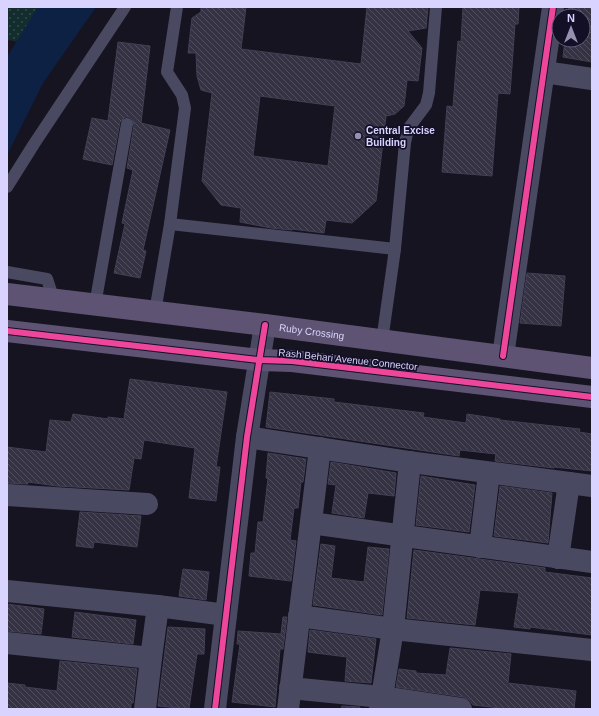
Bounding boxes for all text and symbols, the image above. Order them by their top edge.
north arrow [551,8,591,48]
text: N [567,12,575,24]
place label: Central Excise Building [366,125,435,148]
marker: Central Excise Building [353,131,363,141]
street label: Ruby Crossing [278,322,345,341]
street label: Rash Behari Avenue Connector [278,347,419,372]

